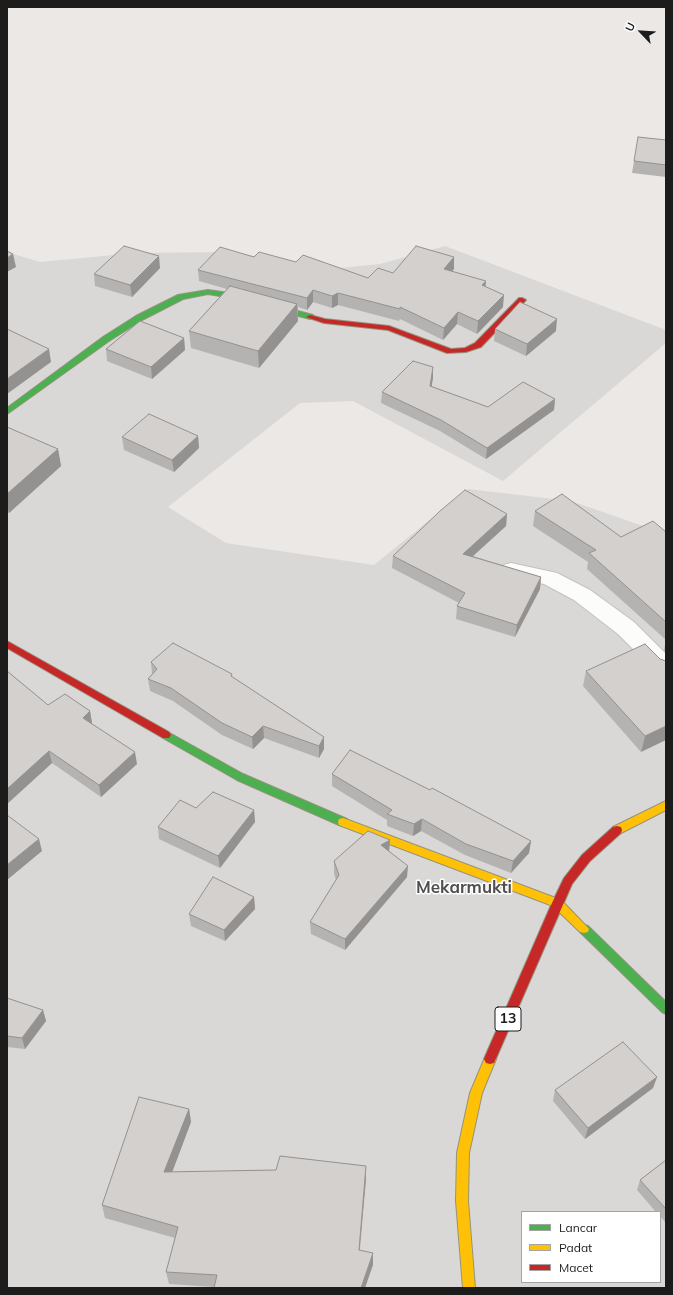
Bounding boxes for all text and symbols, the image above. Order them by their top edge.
north arrow [621,12,661,52]
text: U [622,20,638,34]
district label: Mekarmukti [416,878,512,898]
road number: 13 [495,1007,521,1031]
legend [521,1211,661,1283]
text: Lancar [559,1220,597,1235]
text: Padat [559,1240,592,1255]
text: Macet [559,1260,593,1275]

